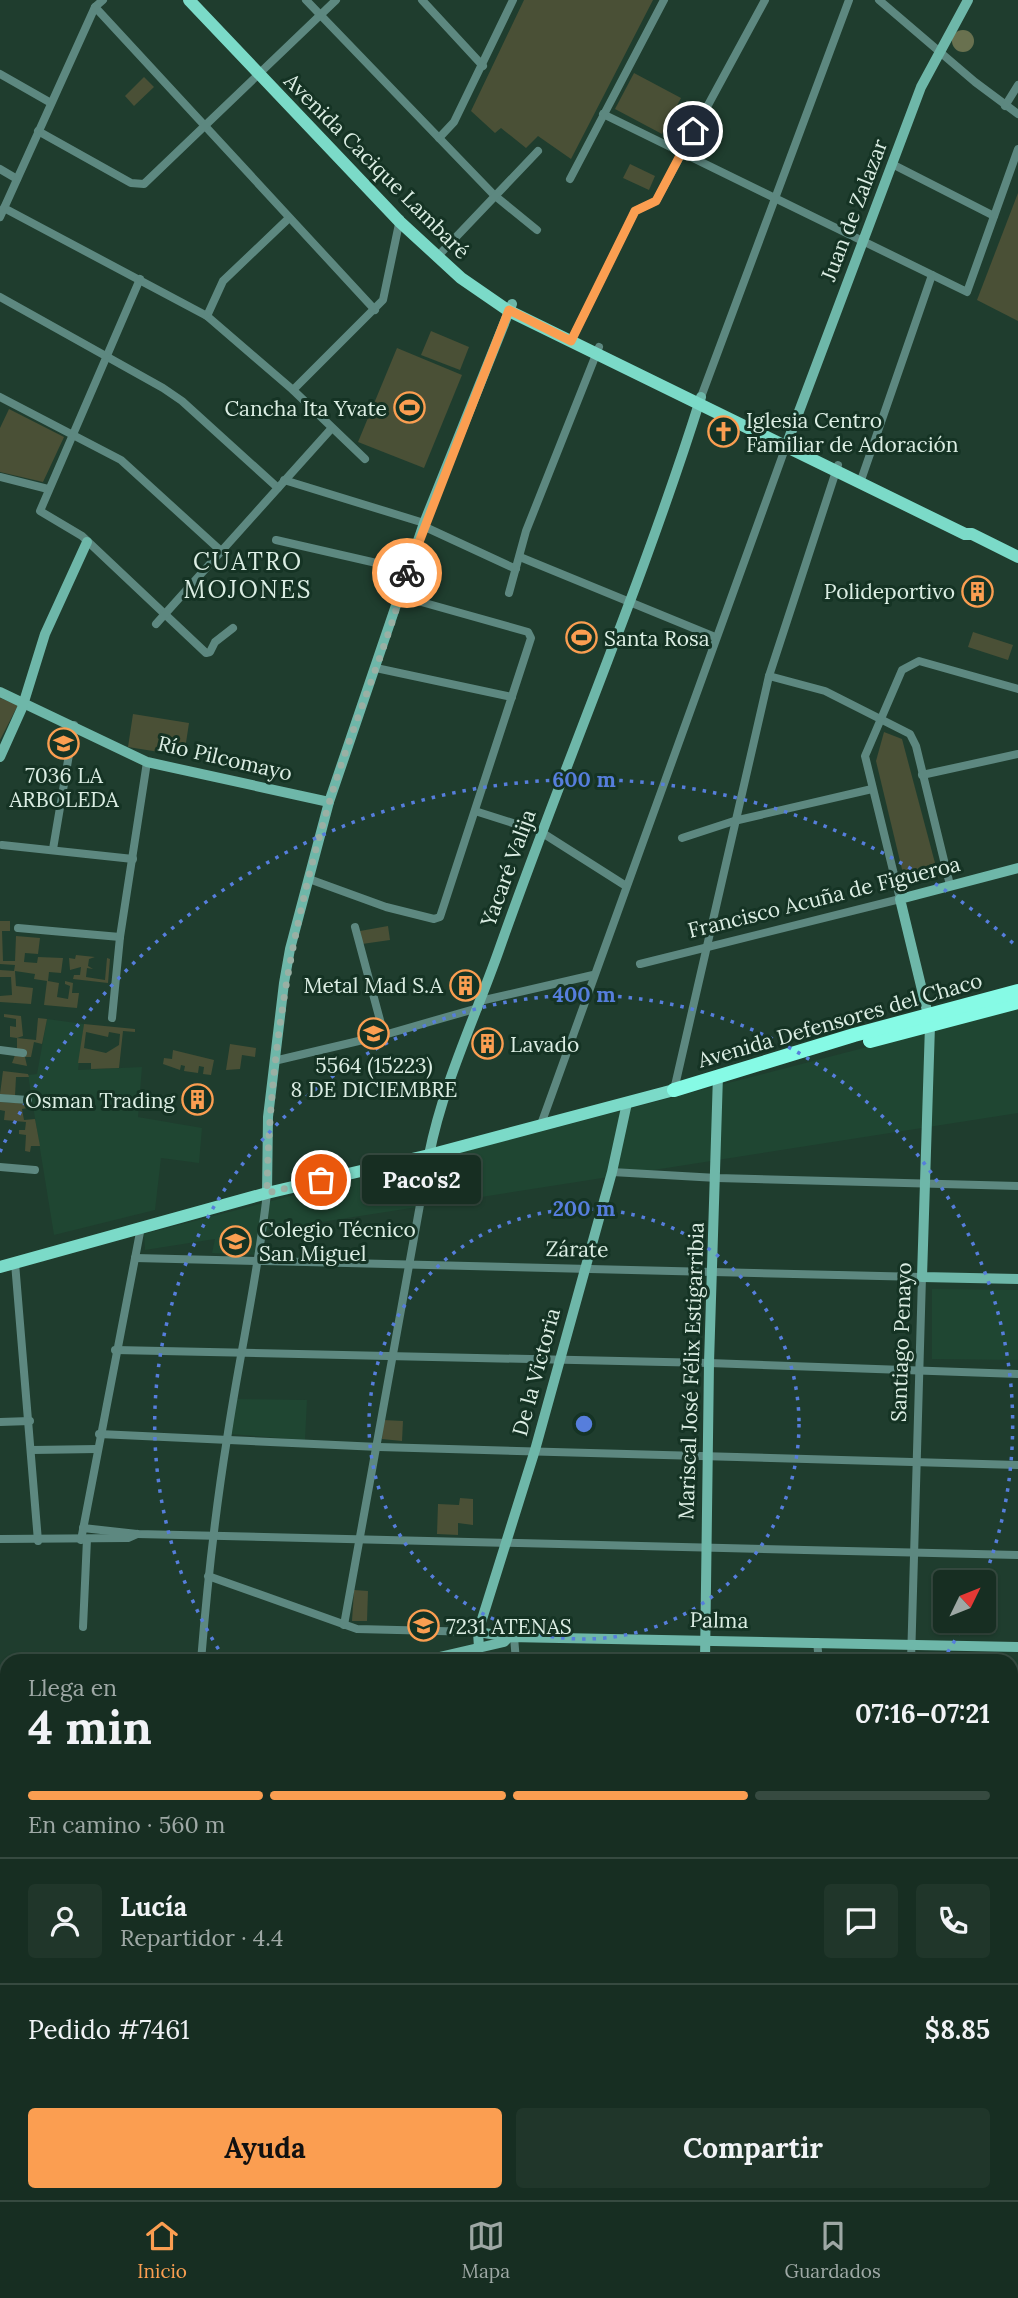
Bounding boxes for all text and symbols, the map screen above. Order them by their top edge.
street label: Avenida Cacique Lambaré [278,67,476,265]
pin [663,101,723,161]
icon: home [674,112,712,150]
street label: Juan de Zalazar [814,135,893,286]
sports icon: Cancha Ita Yvate [393,391,427,425]
place label: Cancha Ita Yvate [224,395,387,422]
place label: Iglesia Centro Familiar de Adoración [746,407,959,458]
church icon: Iglesia Centro Familiar de Adoración [706,415,740,449]
courier [372,538,442,608]
district label: CUATRO MOJONES [184,546,312,605]
icon: bike [388,554,426,592]
building icon: Polideportivo [961,574,995,608]
place label: Polideportivo [824,578,955,605]
sports icon: Santa Rosa [564,621,598,655]
place label: Santa Rosa [604,625,710,652]
school or university icon: 7036 LA ARBOLEDA [47,726,81,760]
street label: Río Pilcomayo [155,729,295,787]
place label: 7036 LA ARBOLEDA [8,762,120,813]
text: 600 m [552,766,616,793]
street label: Yacaré Valija [474,805,542,931]
street label: Francisco Acuña de Figueroa [685,850,963,944]
street label: Avenida Defensores del Chaco [694,966,985,1074]
building icon: Metal Mad S.A [449,968,483,1002]
place label: Metal Mad S.A [303,972,444,999]
text: 400 m [552,981,616,1008]
school or university icon: 5564 (15223) 8 DE DICIEMBRE [357,1016,391,1050]
building icon: Lavado [470,1027,504,1061]
place label: Lavado [510,1031,579,1058]
place label: 5564 (15223) 8 DE DICIEMBRE [291,1052,457,1103]
building icon: Osman Trading [181,1083,215,1117]
place label: Osman Trading [25,1087,175,1114]
pin [291,1150,351,1210]
callout: Paco's2 [363,1156,482,1204]
icon: bag [302,1161,340,1199]
text: Paco's2 [382,1165,461,1194]
text: 200 m [553,1195,615,1222]
place label: Colegio Técnico San Miguel [259,1216,416,1267]
street label: Mariscal José Félix Estigarribia [672,1222,710,1520]
school or university icon: Colegio Técnico San Miguel [219,1224,253,1258]
street label: Zárate [545,1235,609,1263]
street label: Santiago Penayo [885,1262,917,1422]
street label: De la Victoria [506,1305,566,1439]
centre of rings [572,1412,596,1436]
north arrow [933,1570,996,1633]
map controls [933,1570,996,1633]
street label: Palma [689,1606,749,1634]
school or university icon: 7231 ATENAS [406,1609,440,1643]
place label: 7231 ATENAS [446,1613,572,1640]
text: Llega en [28,1673,117,1702]
text: 07:16–07:21 [855,1697,990,1730]
text: 4 min [28,1698,152,1757]
text: En camino · 560 m [28,1810,225,1839]
button: person [28,1884,102,1958]
button: chat [824,1884,898,1958]
button: phone [916,1884,990,1958]
text: Lucía [120,1890,187,1923]
text: Repartidor · 4.4 [120,1923,283,1952]
text: Pedido #7461 [28,2013,190,2046]
text: $8.85 [925,2013,990,2046]
button: Ayuda [28,2108,502,2188]
button: Compartir [516,2108,990,2188]
tab: Inicio [137,2217,187,2283]
tab: Mapa [462,2217,510,2283]
tab: Guardados [785,2217,881,2283]

